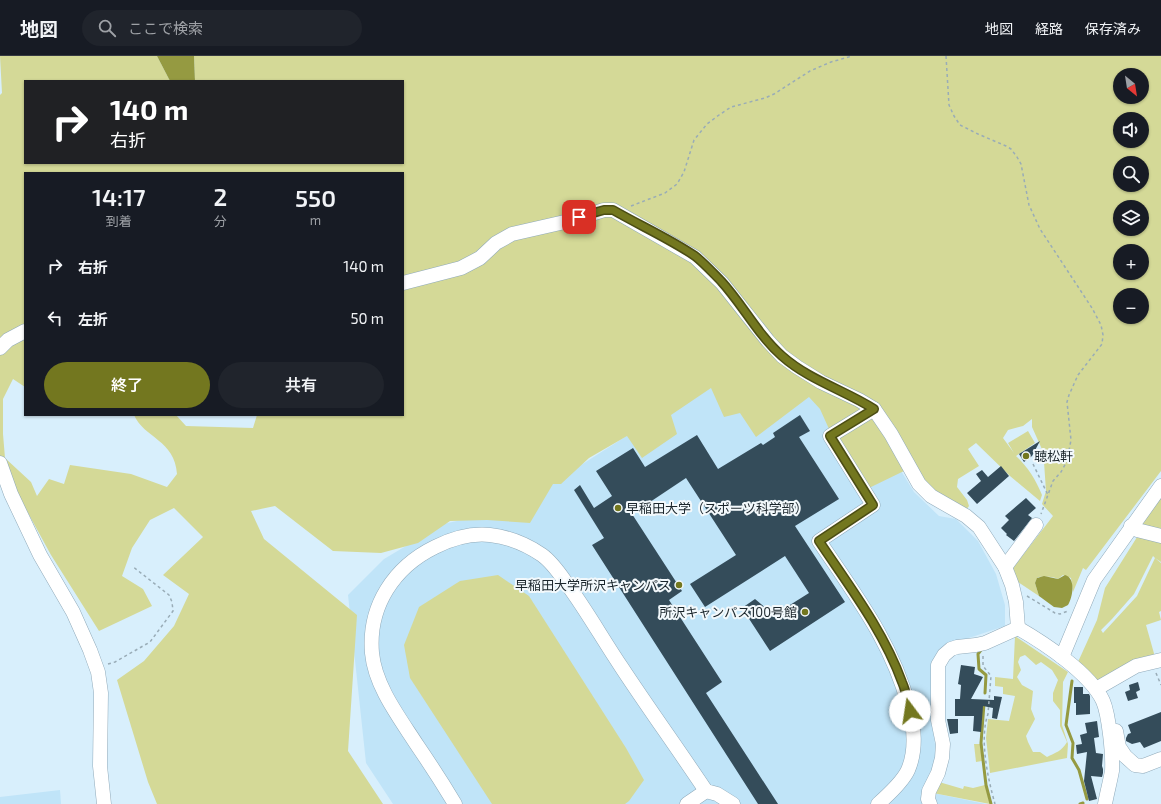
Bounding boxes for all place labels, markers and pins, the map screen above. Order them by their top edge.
pin [562,200,596,234]
place label: 聴松軒 [1034,448,1073,464]
marker: 聴松軒 [1021,451,1031,461]
place label: 早稲田大学（スポーツ科学部） [626,500,808,516]
marker: 早稲田大学（スポーツ科学部） [613,503,623,513]
place label: 早稲田大学所沢キャンパス [515,577,671,593]
marker: 早稲田大学所沢キャンパス [674,580,684,590]
place label: 所沢キャンパス100号館 [659,604,797,620]
marker: 所沢キャンパス100号館 [800,607,810,617]

